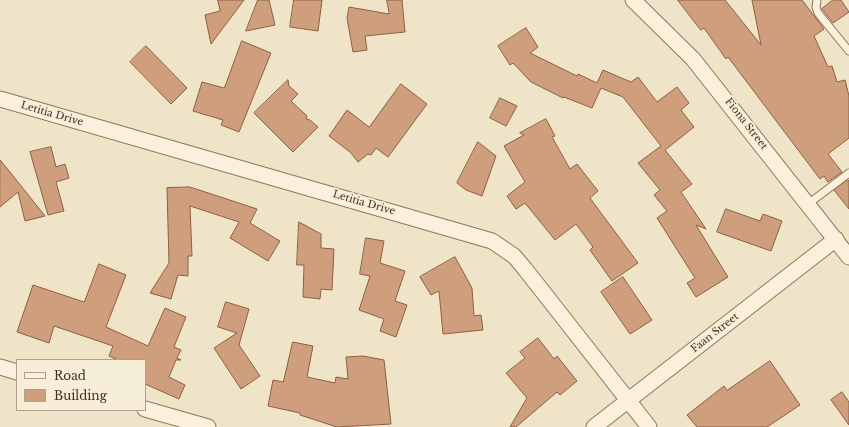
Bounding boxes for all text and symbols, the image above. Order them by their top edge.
street label: Fiona Street [722,96,770,152]
street label: Letitia Drive [19,99,85,129]
street label: Letitia Drive [331,188,397,218]
street label: Faan Street [689,311,741,355]
legend [16,359,146,411]
text: Road [54,368,86,383]
text: Building [54,388,107,403]

